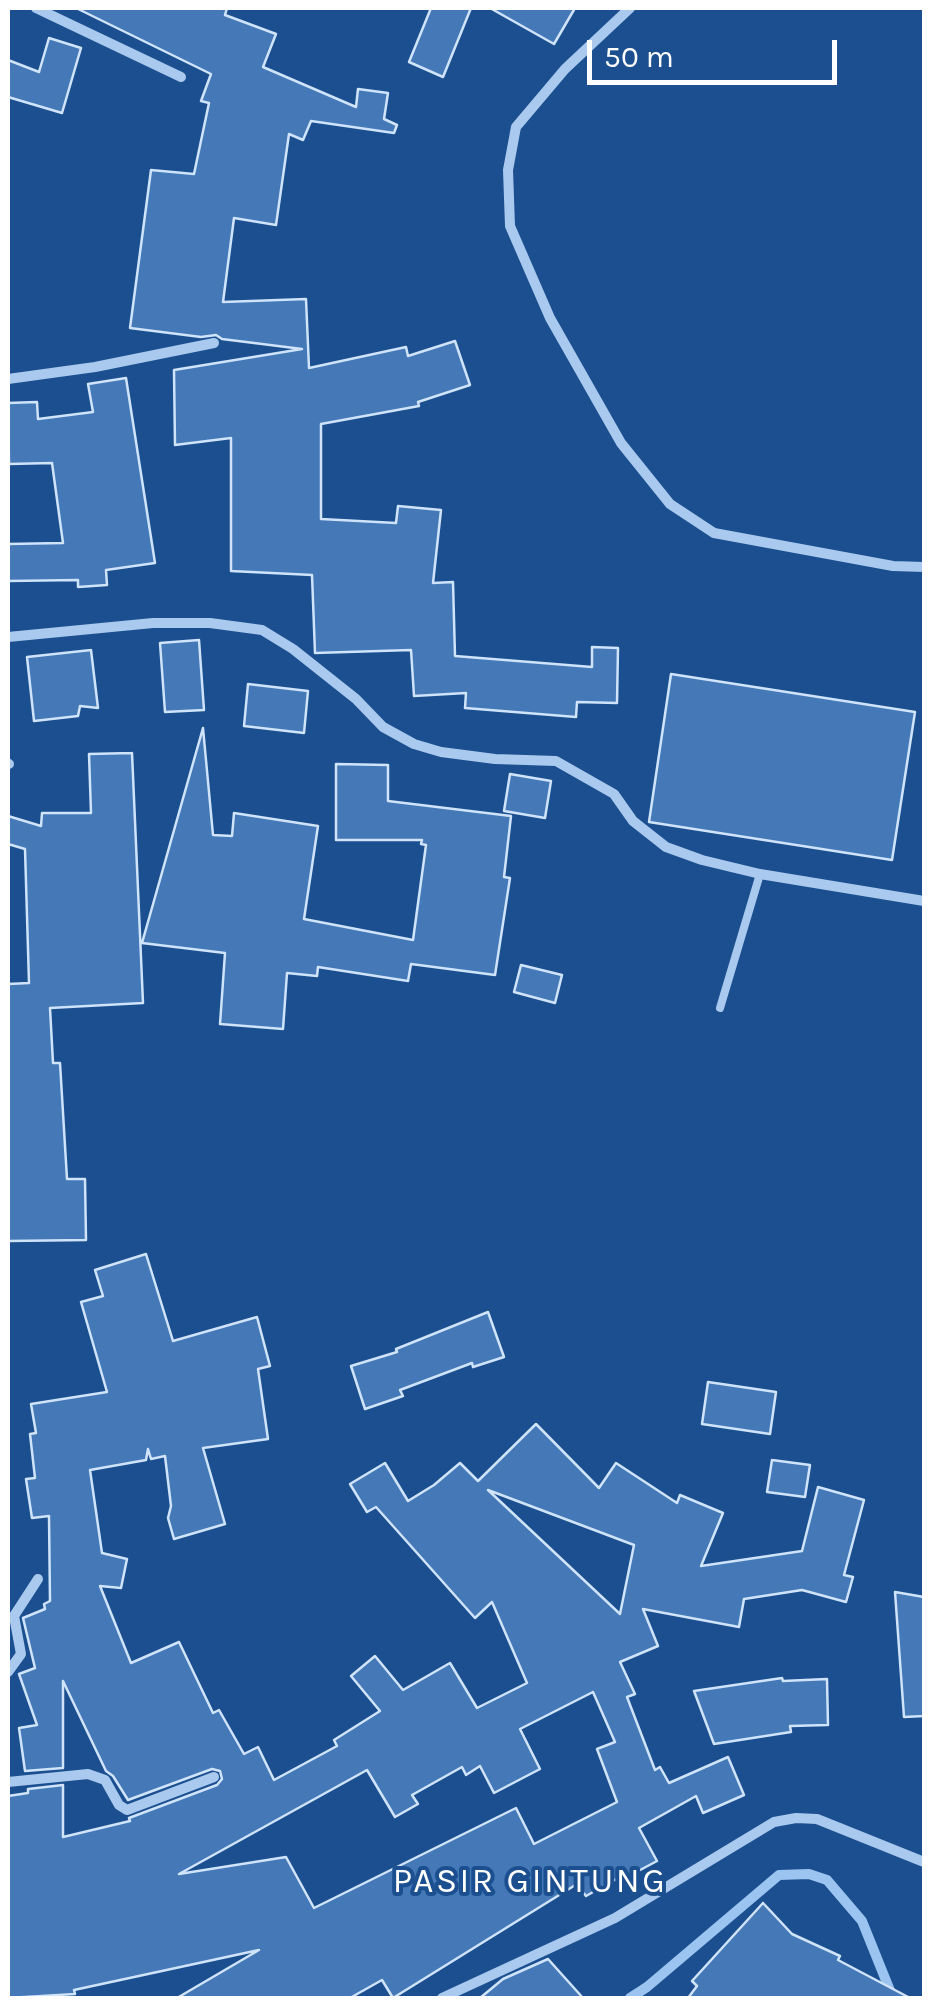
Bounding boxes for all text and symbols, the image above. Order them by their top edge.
scale bar [592,20,842,82]
text: 50 m [604,39,674,75]
district label: PASIR GINTUNG [393,1861,667,1903]

